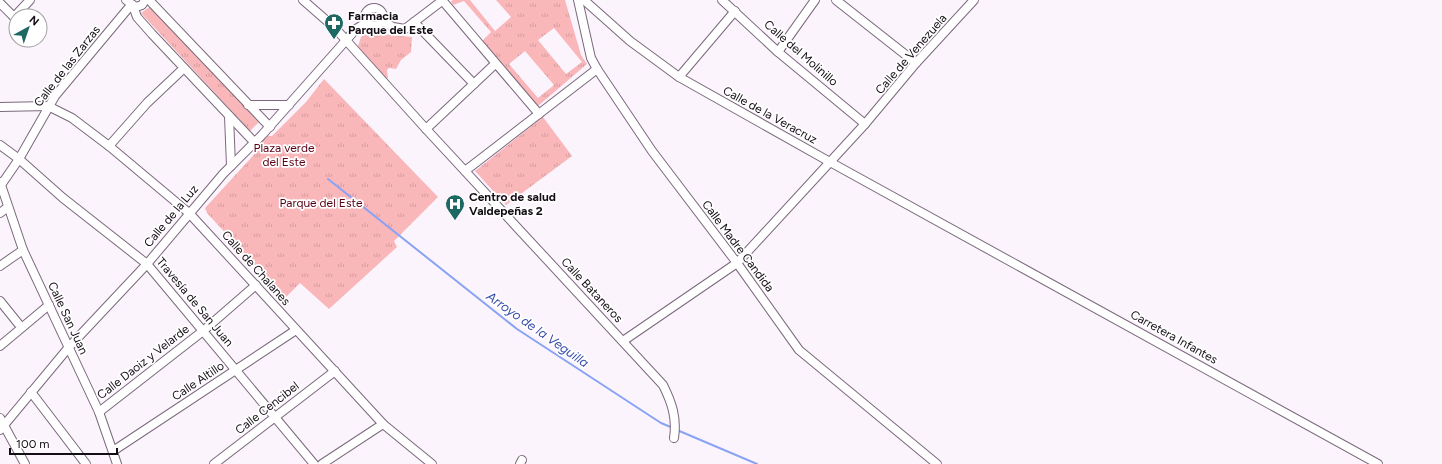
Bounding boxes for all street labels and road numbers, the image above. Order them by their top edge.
street label: Calle de Venezuela [872,11,950,97]
street label: Calle del Molinillo [761,17,841,89]
street label: Calle de las Zarzas [31,22,103,109]
street label: Calle de la Veracruz [720,83,820,147]
street label: Calle de la Luz [141,182,201,250]
street label: Calle Madre Candida [699,198,777,294]
street label: Calle de Chalanes [219,228,293,308]
street label: Travesía de San Juan [154,255,236,349]
street label: Calle Bataneros [558,255,626,326]
street label: Calle San Juan [45,280,91,357]
street label: Carretera Infantes [1128,307,1220,367]
street label: Calle Daoiz y Velarde [94,322,192,402]
street label: Calle Altillo [169,358,227,404]
street label: Calle Cencibel [232,379,302,437]

